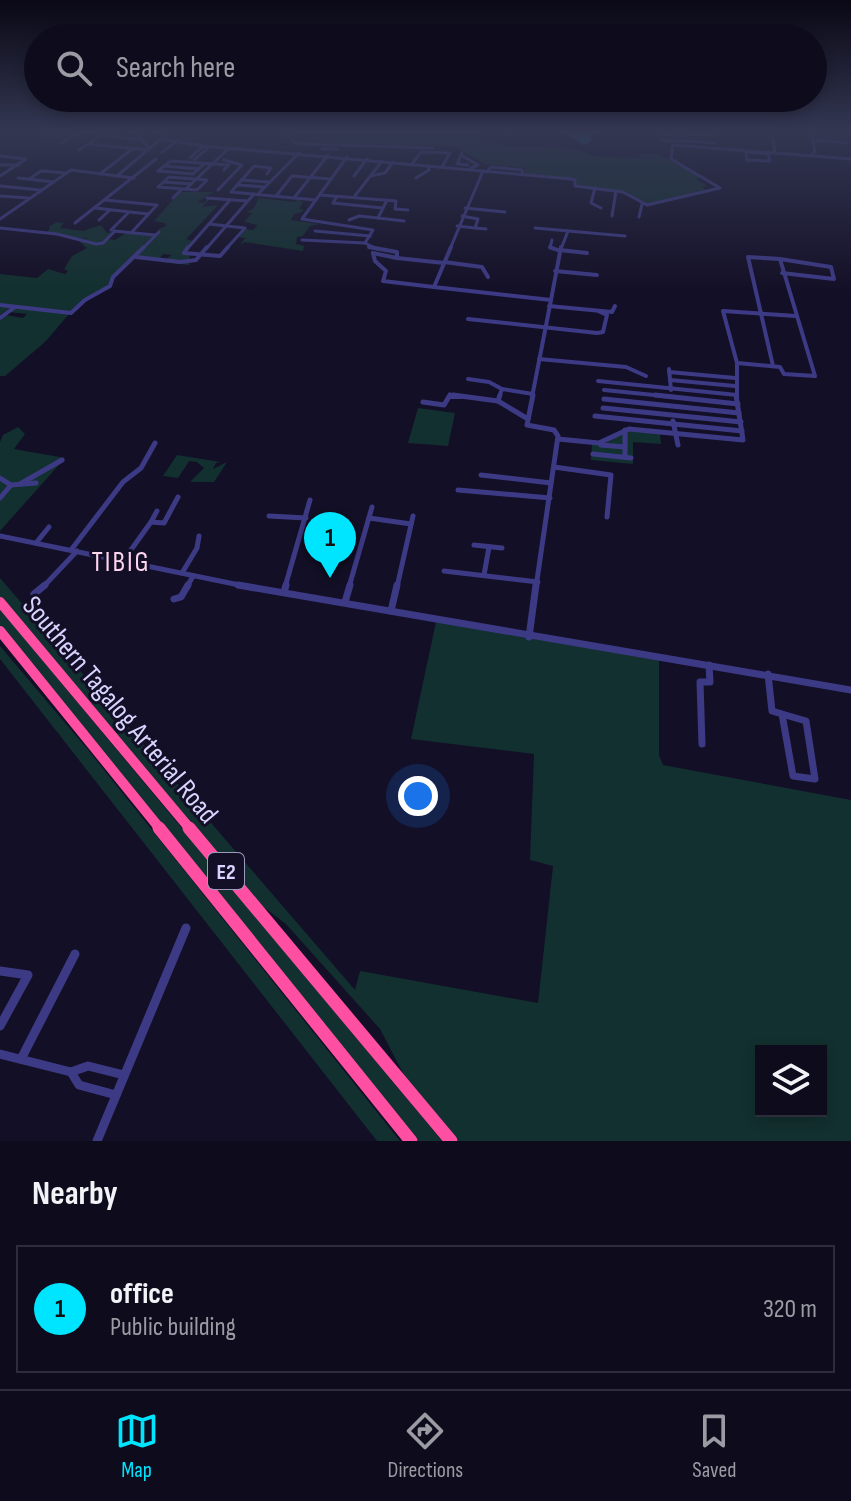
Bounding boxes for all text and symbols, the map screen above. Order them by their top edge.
search box [24,24,827,112]
icon: search [52,46,96,90]
text: Search here [116,50,235,86]
pin: 1 [304,512,356,578]
district label: TIBIG [91,546,151,579]
street label: Southern Tagalog Arterial Road [15,590,225,830]
your location [398,776,438,816]
road number: E2 [208,853,244,889]
map controls [755,1045,827,1117]
button: layers [755,1045,827,1117]
text: Nearby [32,1173,118,1214]
text: office [110,1276,174,1312]
text: 1 [55,1294,65,1325]
text: 320 m [763,1294,817,1325]
text: Public building [110,1312,236,1343]
tab: Map [115,1409,159,1484]
tab: Directions [388,1409,463,1484]
tab: Saved [692,1409,736,1484]

